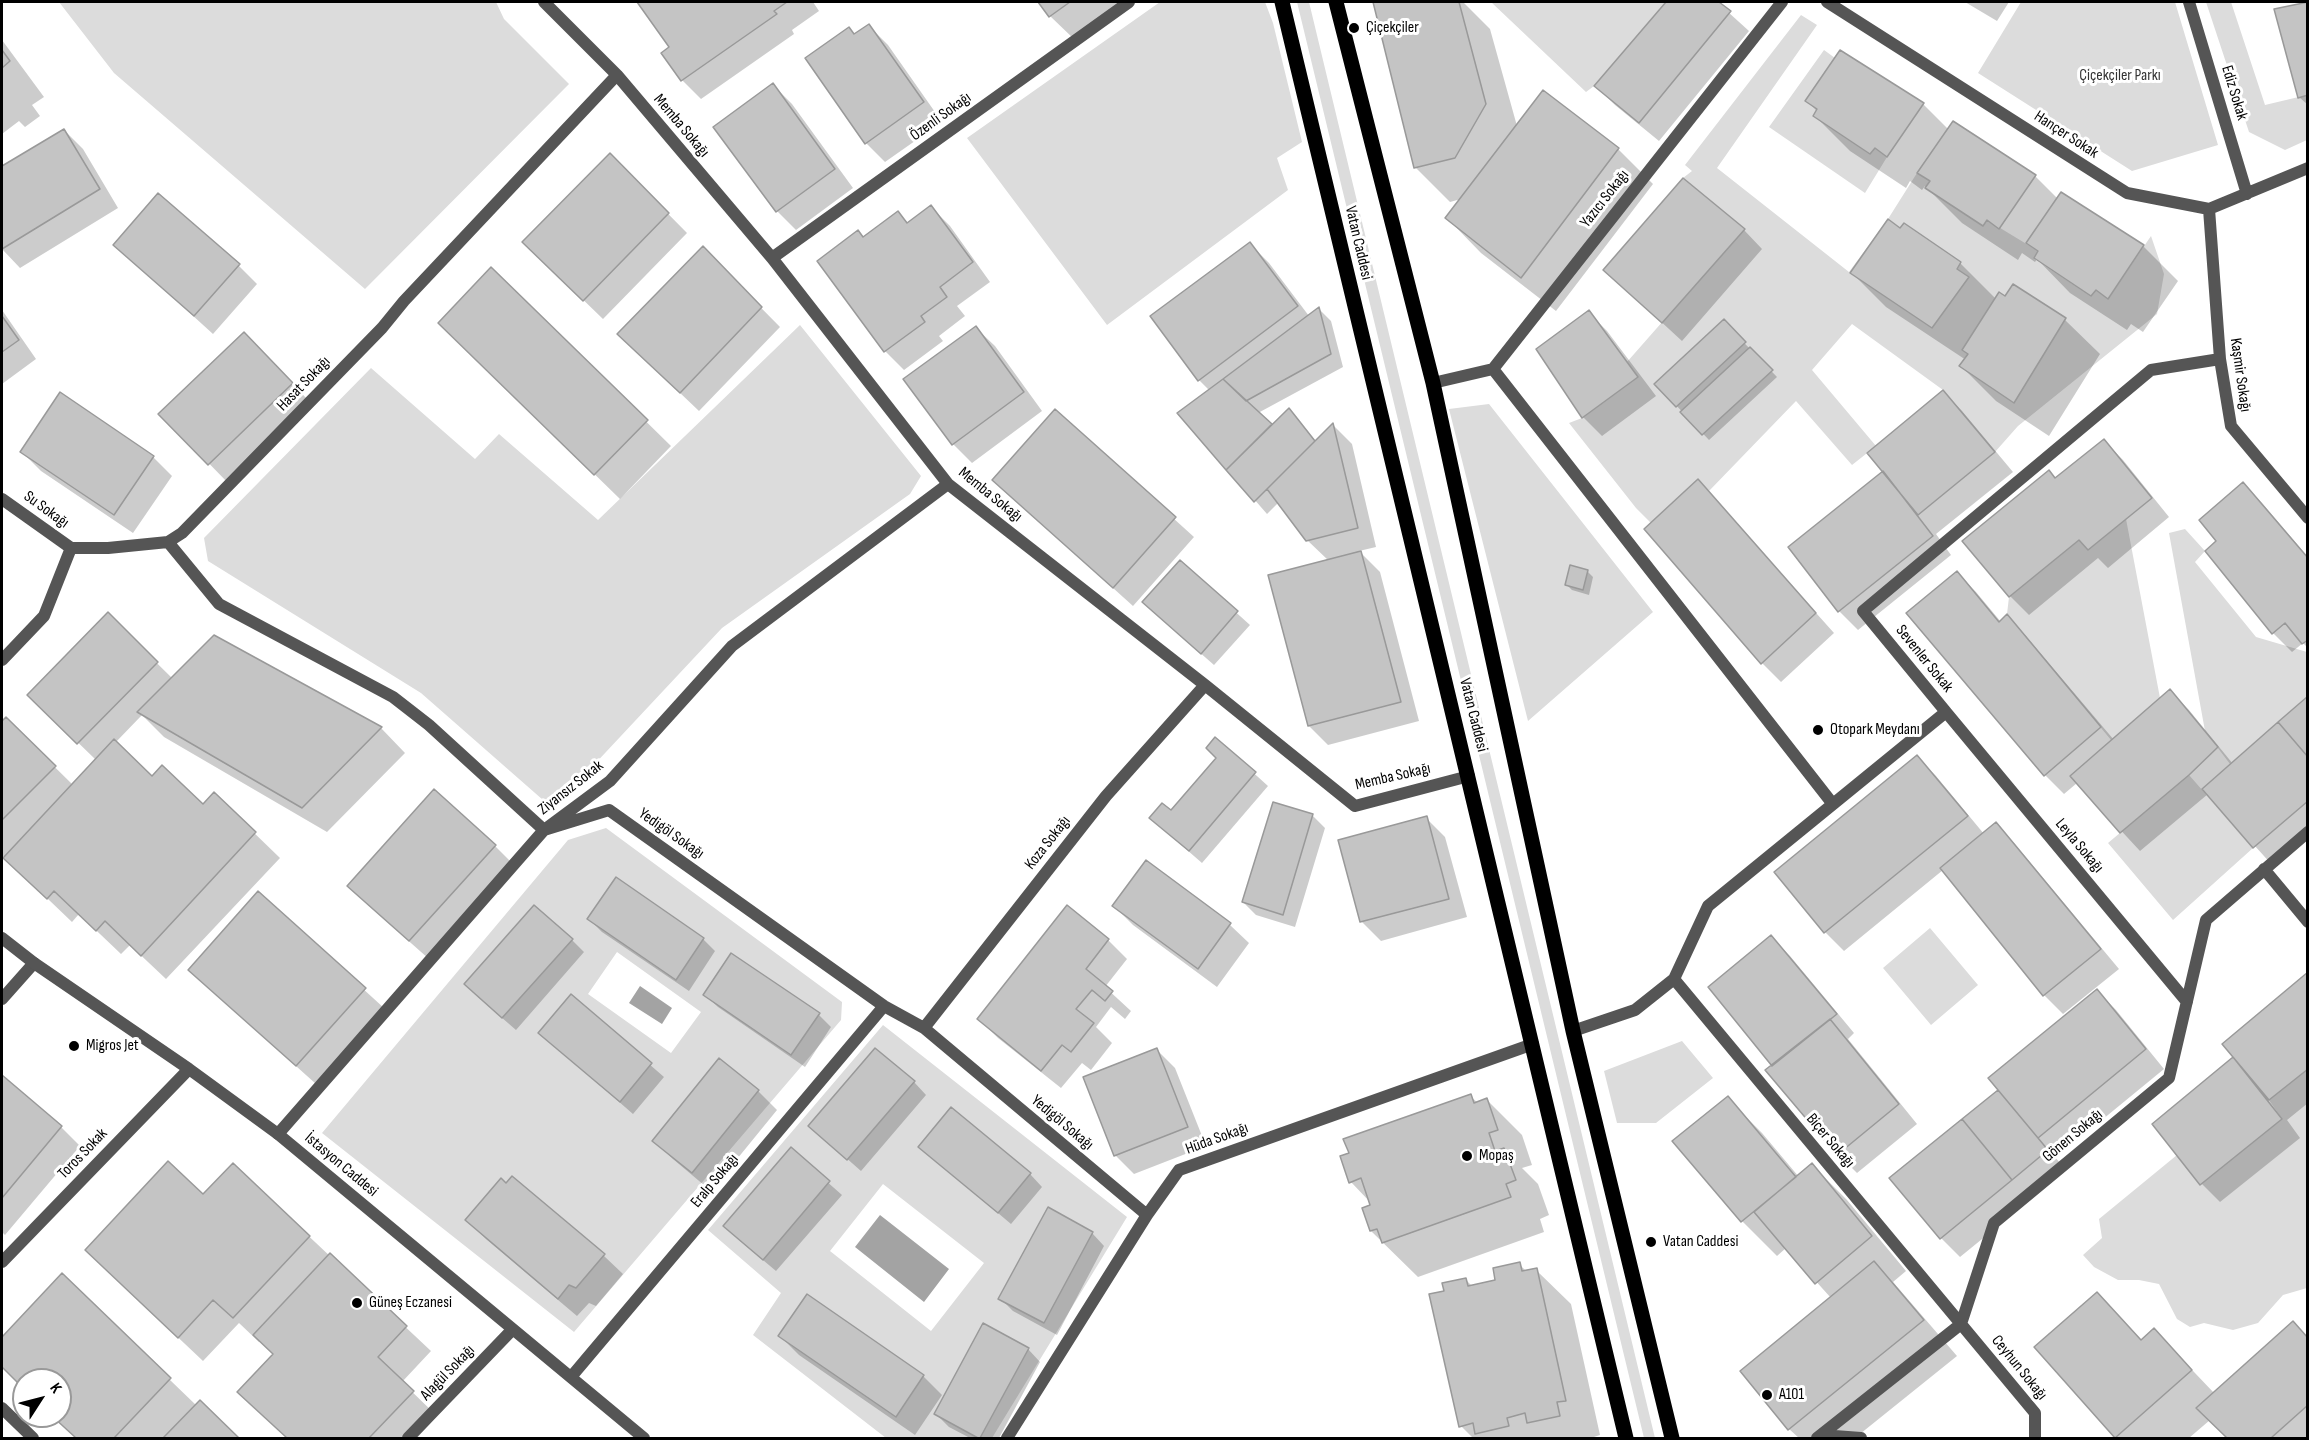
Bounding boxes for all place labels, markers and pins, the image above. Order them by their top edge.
place label: Çiçekçiler [1366,18,1419,38]
marker: Çiçekçiler [1347,21,1361,35]
place label: Otopark Meydanı [1830,720,1920,740]
marker: Otopark Meydanı [1811,723,1825,737]
place label: Migros Jet [86,1036,139,1056]
marker: Migros Jet [67,1039,81,1053]
place label: Mopaş [1479,1146,1514,1166]
marker: Mopaş [1460,1149,1474,1163]
place label: Vatan Caddesi [1663,1232,1738,1252]
marker: Vatan Caddesi [1644,1235,1658,1249]
place label: Güneş Eczanesi [369,1293,452,1313]
marker: Güneş Eczanesi [350,1296,364,1310]
place label: A101 [1779,1385,1804,1405]
marker: A101 [1760,1388,1774,1402]

